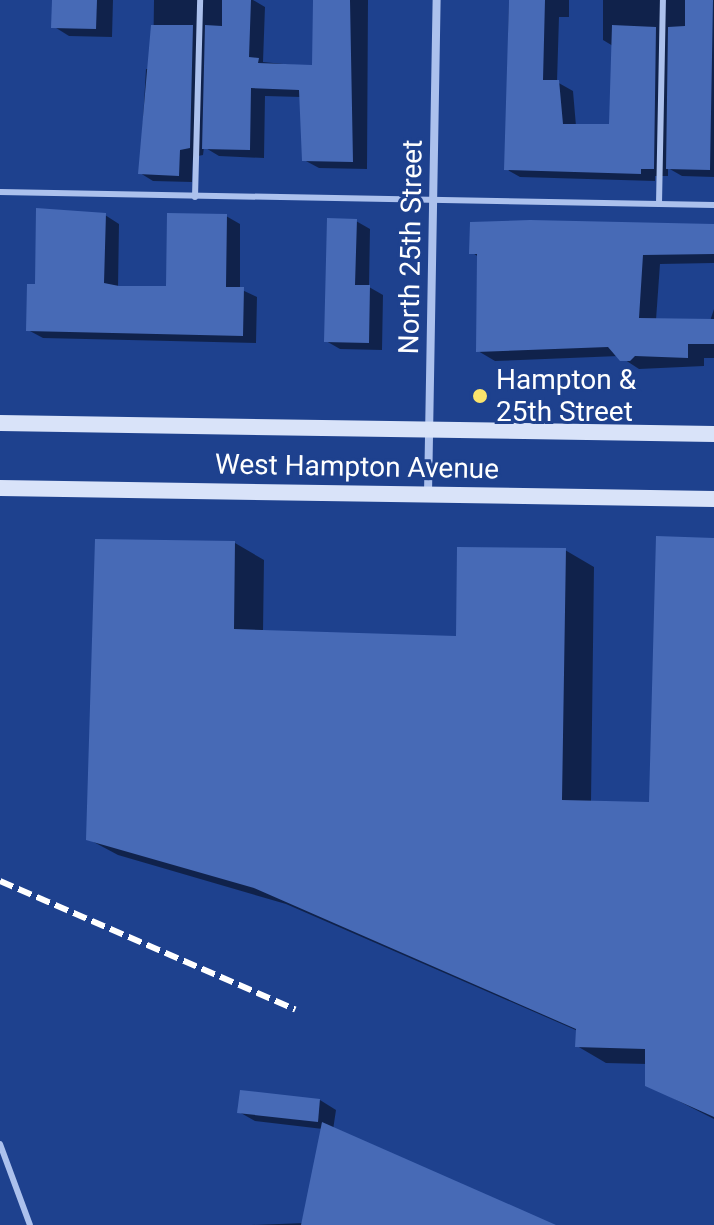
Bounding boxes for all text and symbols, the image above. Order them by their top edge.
street label: North 25th Street [392,139,430,355]
place label: Hampton & 25th Street [496,363,636,429]
marker: Hampton & 25th Street [471,387,489,405]
street label: West Hampton Avenue [215,448,499,486]

